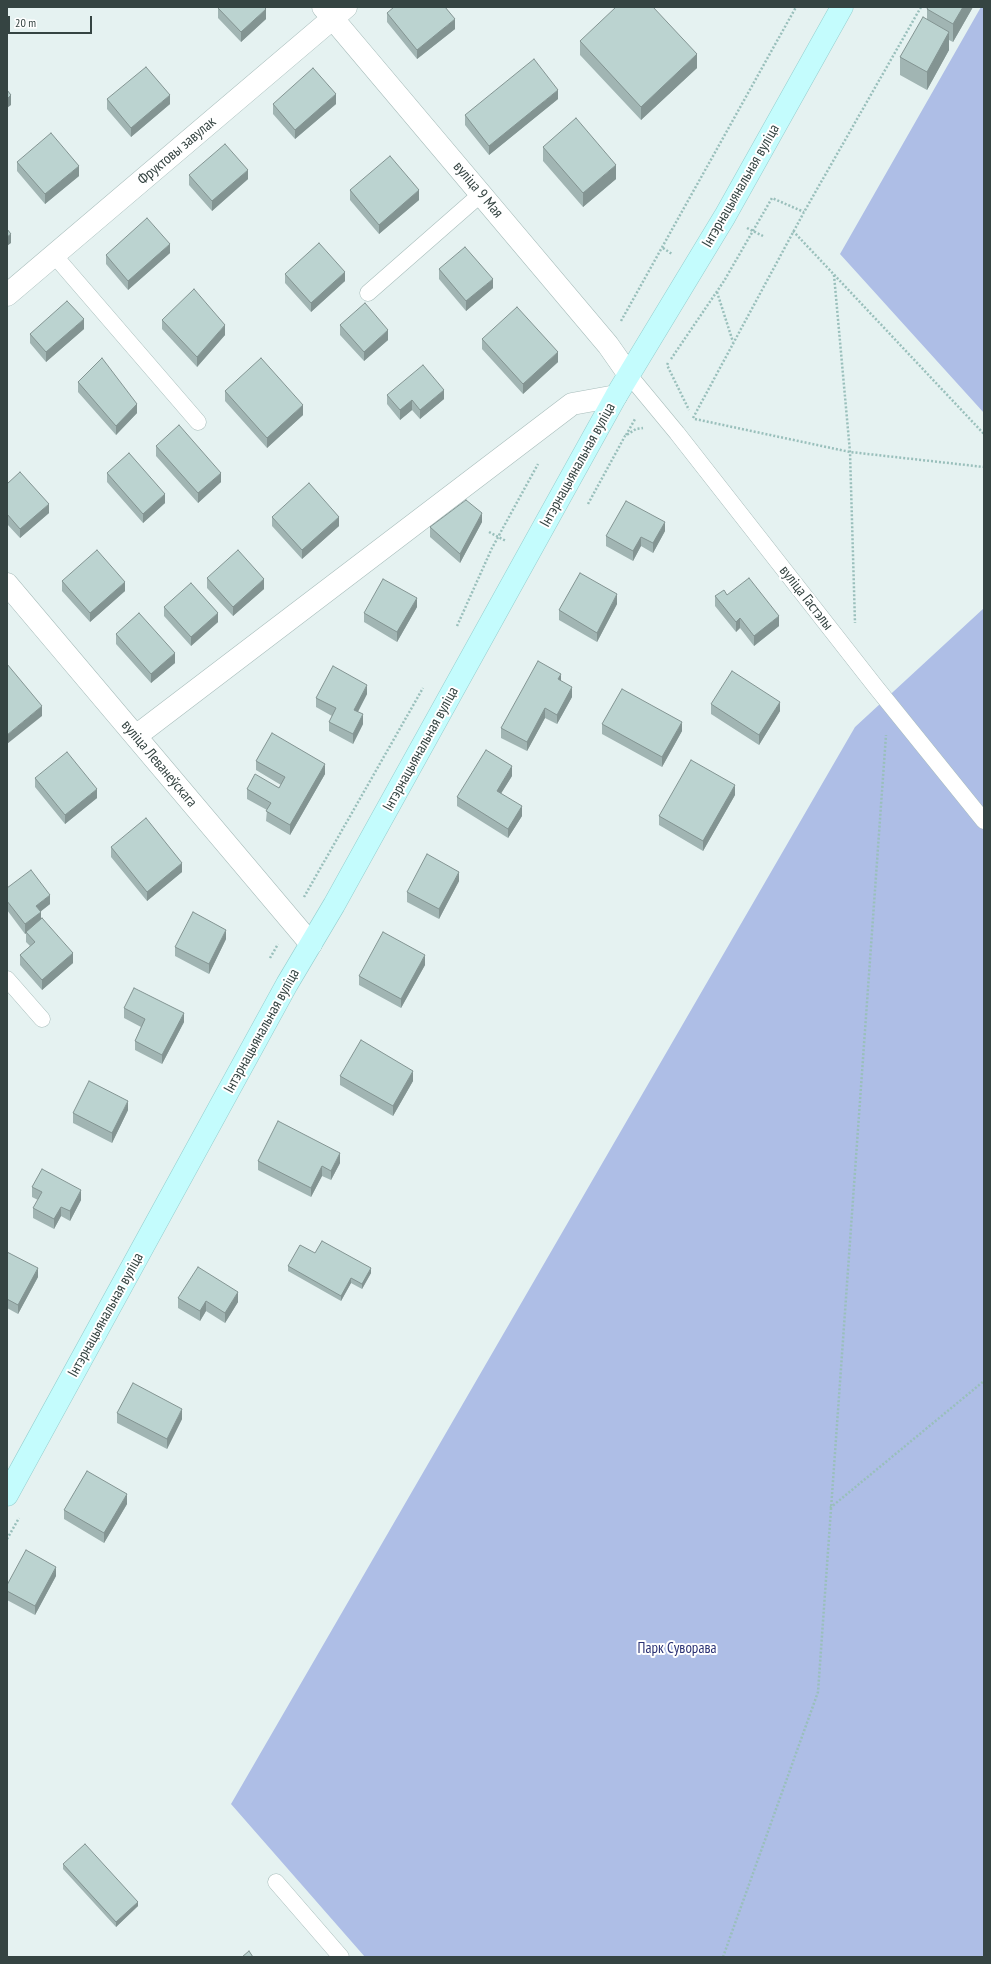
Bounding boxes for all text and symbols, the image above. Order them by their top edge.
scale bar [10,8,94,34]
text: 20 m [15,15,36,30]
street label: Фруктовы завулак [134,113,220,189]
street label: Інтэрнацыянальная вуліца [698,121,784,251]
street label: вуліца 9 Мая [449,158,507,222]
street label: Інтэрнацыянальная вуліца [536,400,620,530]
street label: вуліца Гастэлы [775,562,837,634]
street label: Інтэрнацыянальная вуліца [379,684,463,814]
street label: вуліца Леванеўскага [117,717,201,811]
street label: Інтэрнацыянальная вуліца [220,966,304,1096]
street label: Інтэрнацыянальная вуліца [64,1250,148,1380]
park label: Парк Суворава [638,1640,716,1658]

